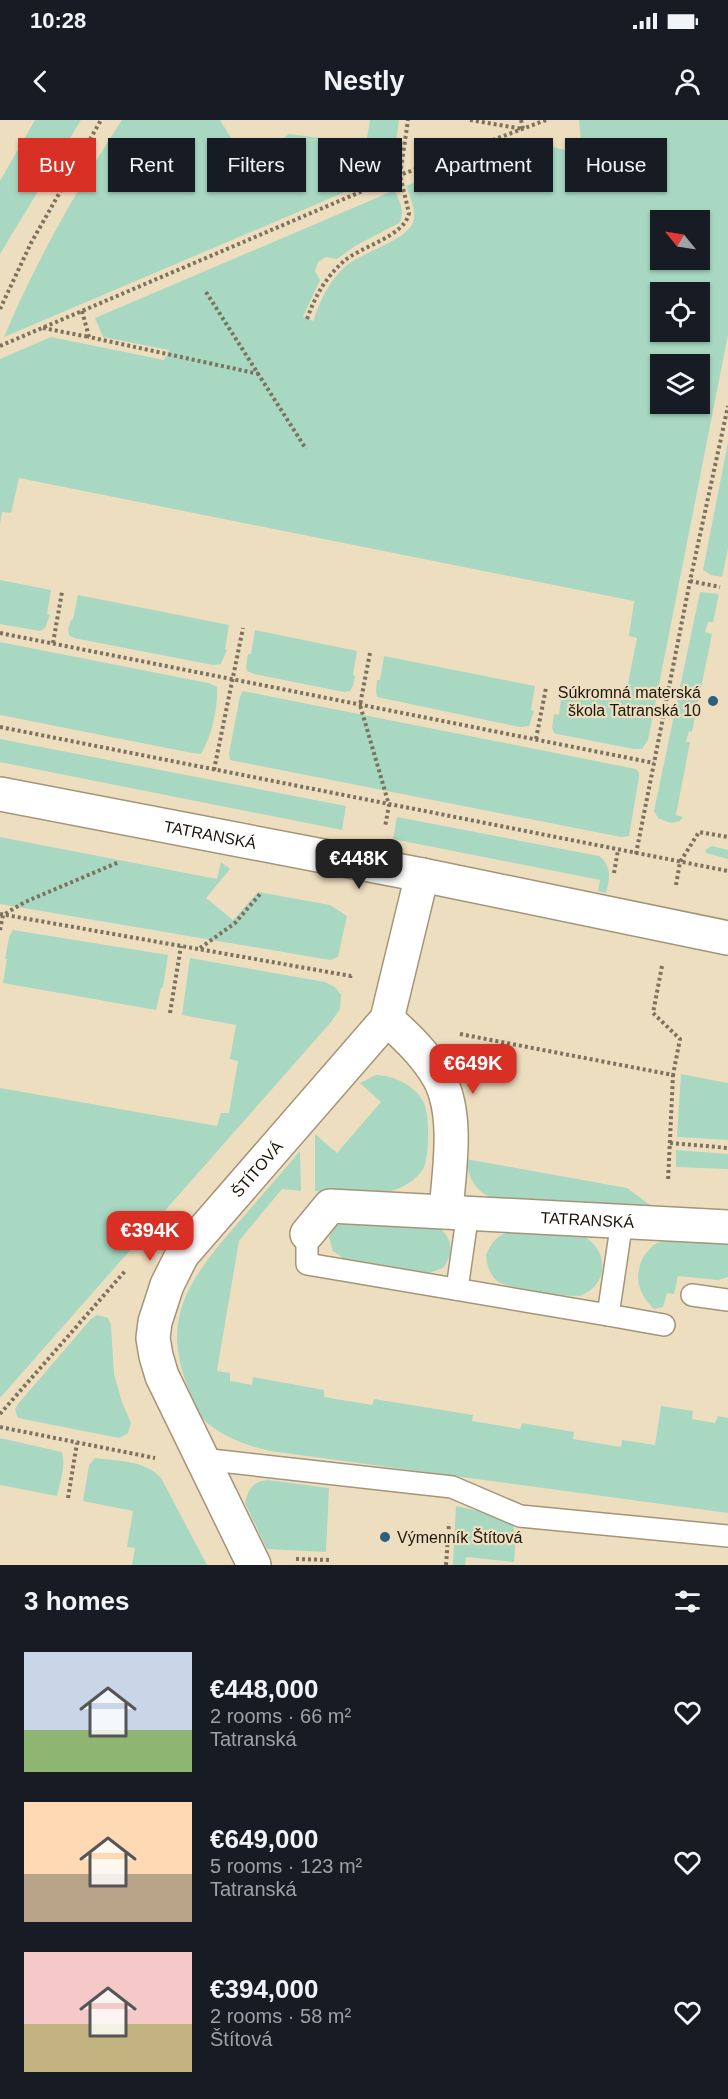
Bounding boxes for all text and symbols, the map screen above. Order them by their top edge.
text: 10:28 [30,8,86,33]
icon: back [24,65,57,98]
icon: person [671,65,704,98]
text: Nestly [323,66,405,96]
chip: Buy [18,138,96,192]
chip: Rent [108,138,195,192]
chip: Filters [207,138,306,192]
chip: New [318,138,402,192]
chip: Apartment [414,138,553,192]
chip: House [565,138,667,192]
north arrow [650,210,710,270]
map controls [650,210,710,414]
button: locate [650,282,710,342]
button: layers [650,354,710,414]
place label: Súkromná materská škola Tatranská 10 [558,684,701,719]
marker: Súkromná materská škola Tatranská 10 [706,694,720,708]
street label: TATRANSKÁ [162,818,258,852]
pin: €448K [317,839,401,890]
text: €448K [330,847,388,869]
pin: €649K [431,1044,515,1095]
text: €649K [444,1052,502,1074]
street label: ŠTÍTOVÁ [228,1137,286,1200]
street label: TATRANSKÁ [540,1209,635,1231]
pin: €394K [108,1211,192,1262]
text: €394K [121,1219,179,1241]
place label: Výmenník Štítová [397,1528,522,1546]
marker: Výmenník Štítová [378,1530,392,1544]
icon: filters [671,1585,704,1618]
text: 3 homes [24,1586,130,1616]
text: €448,000 [210,1674,318,1704]
icon: home [72,1676,144,1748]
icon: heart [671,1696,704,1729]
text: 2 rooms · 66 m² [210,1705,351,1727]
text: Tatranská [210,1728,297,1750]
text: €649,000 [210,1824,318,1854]
icon: home [72,1826,144,1898]
icon: heart [671,1846,704,1879]
text: 5 rooms · 123 m² [210,1855,362,1877]
text: Tatranská [210,1878,297,1900]
text: €394,000 [210,1974,318,2004]
icon: home [72,1976,144,2048]
icon: heart [671,1996,704,2029]
text: 2 rooms · 58 m² [210,2005,351,2027]
text: Štítová [210,2028,272,2050]

